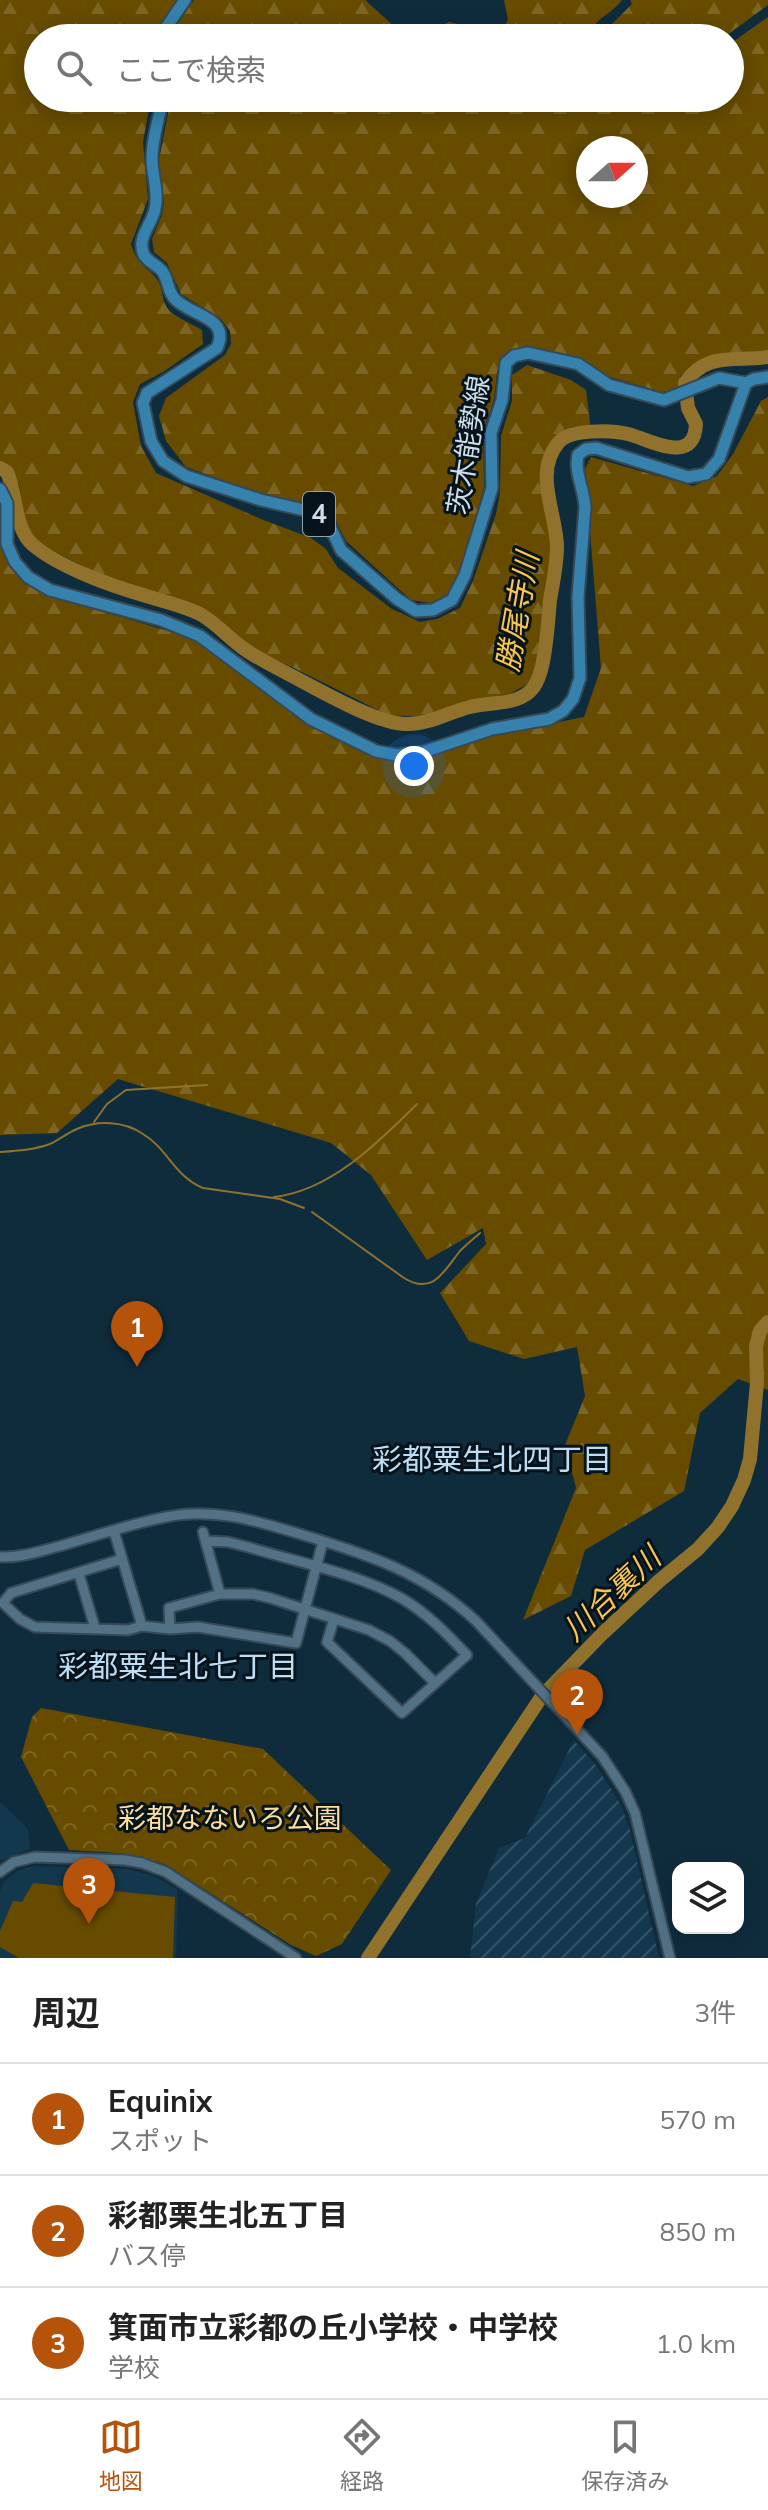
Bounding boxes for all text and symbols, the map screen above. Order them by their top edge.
search box [24,24,744,112]
icon: search [52,46,96,90]
text: ここで検索 [116,51,266,89]
north arrow [576,136,648,208]
street label: 茨木能勢線 [439,373,496,517]
road number: 4 [303,492,335,536]
water label: 勝尾寺川 [488,546,547,674]
your location [394,746,434,786]
pin: 1 [111,1301,163,1367]
district label: 彩都粟生北四丁目 [372,1440,612,1478]
water label: 川合裏川 [554,1536,670,1648]
district label: 彩都粟生北七丁目 [58,1647,298,1685]
pin: 2 [551,1669,603,1735]
park label: 彩都なないろ公園 [118,1800,342,1835]
pin: 3 [63,1858,115,1924]
map controls [672,1862,744,1934]
button: layers [672,1862,744,1934]
text: 周辺 [32,1991,100,2034]
text: 3件 [694,1996,736,2029]
text: Equinix [108,2082,212,2120]
text: 1 [50,2103,66,2136]
text: 570 m [660,2103,736,2136]
text: スポット [108,2124,212,2157]
text: 彩都栗生北五丁目 [108,2196,348,2234]
text: 2 [50,2215,66,2248]
text: 850 m [660,2215,736,2248]
text: バス停 [108,2239,186,2272]
text: 箕面市立彩都の丘小学校・中学校 [108,2308,558,2346]
text: 3 [50,2327,66,2360]
text: 1.0 km [656,2327,736,2360]
text: 学校 [108,2351,160,2384]
tab: 地図 [99,2415,143,2495]
tab: 経路 [340,2415,384,2495]
tab: 保存済み [581,2415,669,2495]

